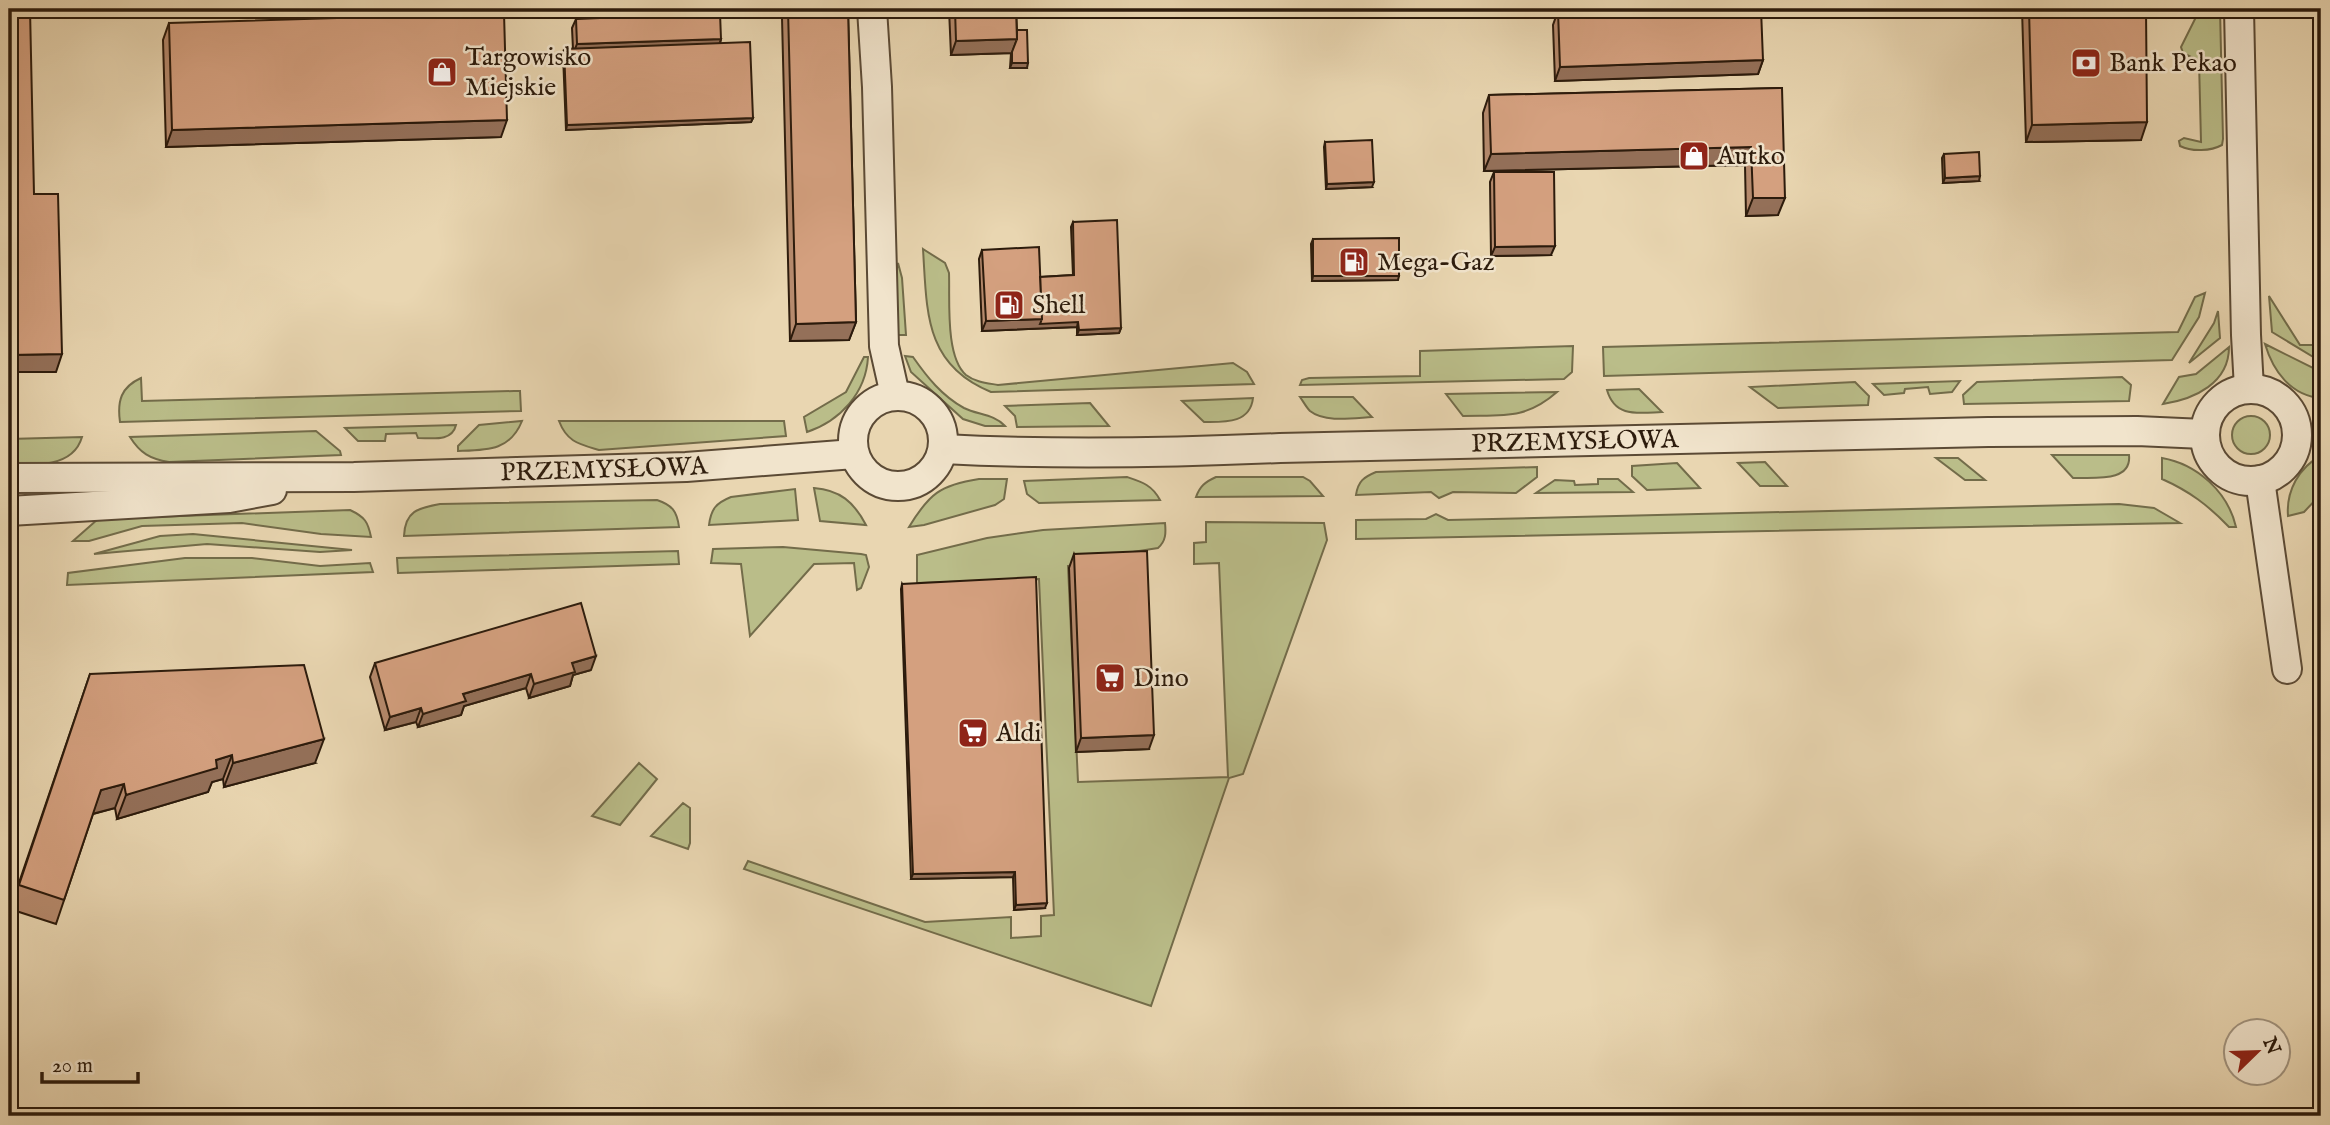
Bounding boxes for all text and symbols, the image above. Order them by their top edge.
place label: Targowisko Miejskie [465,41,591,104]
bank icon: Bank Pekao [2069,46,2103,80]
place label: Bank Pekao [2109,47,2237,80]
shop icon: Targowisko Miejskie [425,55,459,89]
shop icon: Autko [1677,139,1711,173]
place label: Autko [1716,140,1785,173]
fuel station icon: Mega-Gaz [1337,245,1371,279]
place label: Mega-Gaz [1377,246,1495,279]
fuel station icon: Shell [992,288,1026,322]
place label: Shell [1032,289,1086,322]
street label: PRZEMYSŁOWA [1471,422,1680,460]
street label: PRZEMYSŁOWA [500,449,710,489]
supermarket icon: Dino [1093,661,1127,695]
place label: Dino [1133,662,1189,695]
supermarket icon: Aldi [956,716,990,750]
place label: Aldi [995,717,1041,750]
north arrow [2222,1016,2292,1086]
text: N [2256,1033,2285,1059]
scale bar [42,1041,138,1085]
text: 20 m [52,1053,93,1080]

